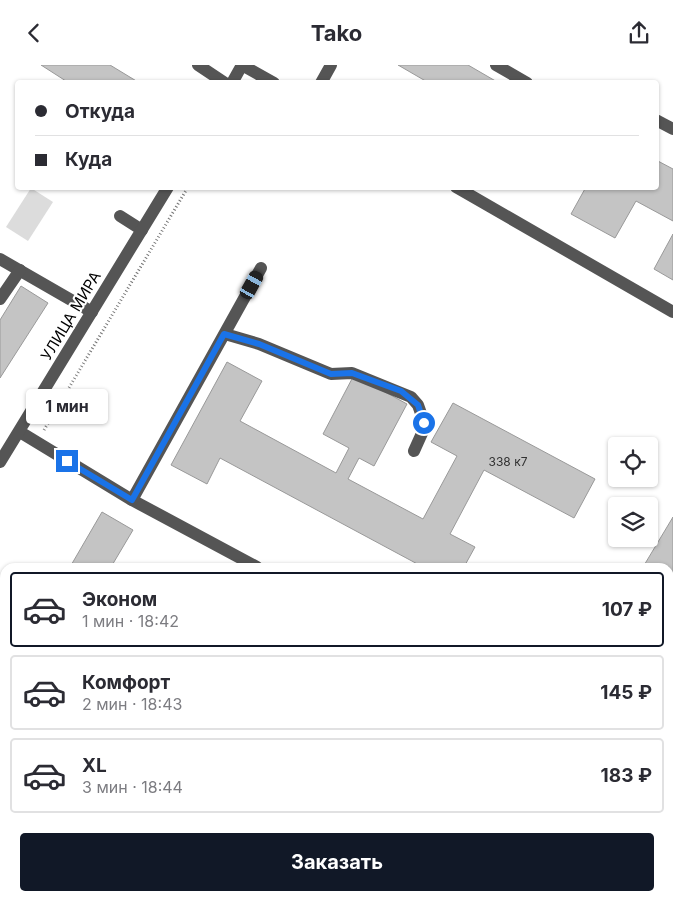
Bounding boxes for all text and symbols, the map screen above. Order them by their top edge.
icon: back [20,19,48,47]
icon: share [625,19,653,47]
text: Tako [311,20,362,46]
text: Откуда [65,100,135,123]
text: Куда [65,148,112,171]
street label: УЛИЦА МИРА [36,268,105,364]
car [238,268,265,302]
callout: 1 мин [26,389,108,423]
text: 1 мин [45,396,89,416]
route start [413,412,435,434]
map controls [608,437,658,547]
button: locate [608,437,658,487]
route end [56,450,78,472]
house number: 338 к7 [489,454,528,469]
button: layers [608,497,658,547]
icon: car [22,587,67,632]
text: Эконом [82,588,157,611]
text: 107 ₽ [602,598,652,621]
text: 1 мин · 18:42 [82,611,179,631]
icon: car [22,670,67,715]
text: Комфорт [82,671,170,694]
text: 145 ₽ [600,681,652,704]
text: 2 мин · 18:43 [82,694,182,714]
icon: car [22,753,67,798]
text: XL [82,754,107,777]
text: 183 ₽ [601,764,652,787]
text: 3 мин · 18:44 [82,777,183,797]
button: Заказать [20,833,654,891]

